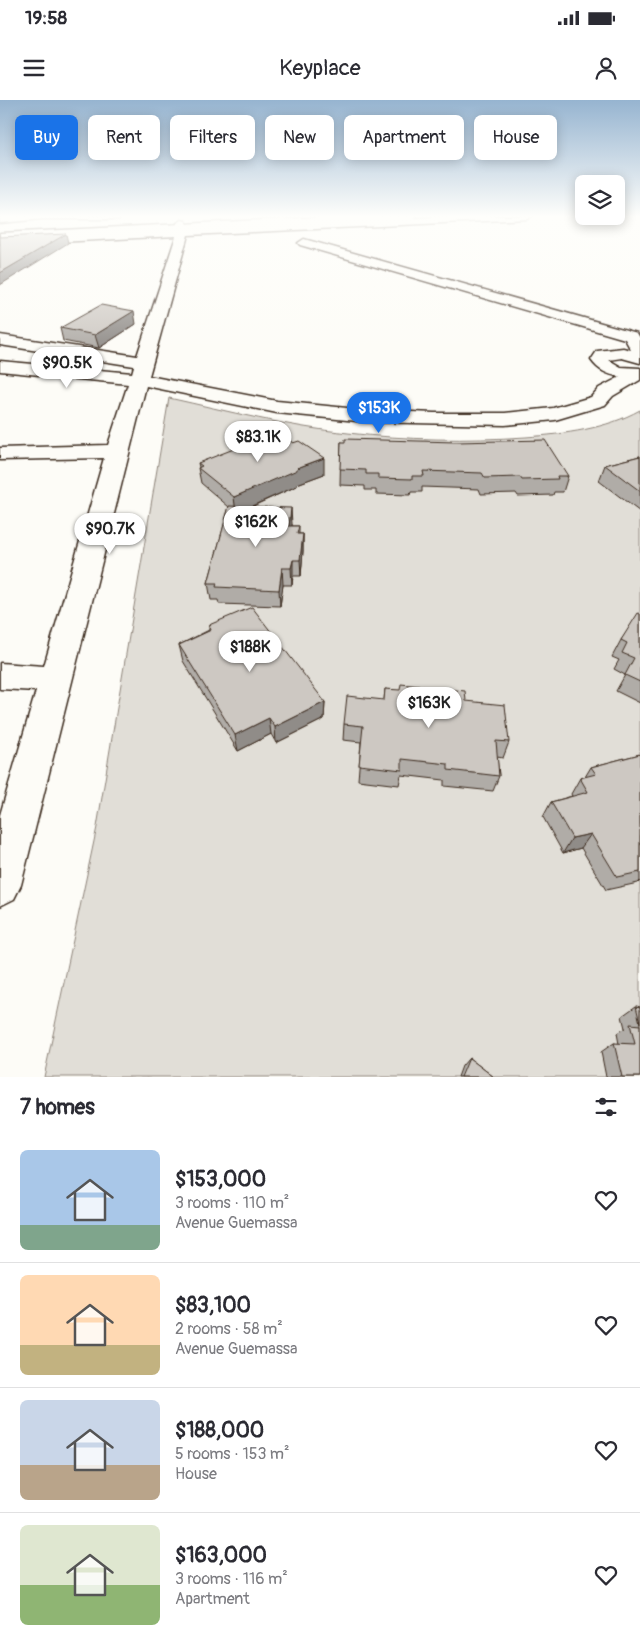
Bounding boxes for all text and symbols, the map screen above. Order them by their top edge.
text: 19:58 [25,6,67,30]
icon: menu [20,54,48,82]
text: Keyplace [279,54,361,82]
icon: person [592,54,620,82]
chip: Buy [15,115,78,160]
chip: Rent [88,115,160,160]
chip: Filters [170,115,255,160]
chip: New [265,115,334,160]
chip: Apartment [344,115,464,160]
chip: House [474,115,557,160]
map controls [575,175,625,225]
button: layers [575,175,625,225]
pin: $90.5K [26,346,108,389]
text: $90.5K [42,353,92,373]
pin: $153K [344,392,414,434]
text: $153K [358,398,400,418]
pin: $83.1K [217,420,299,463]
text: $83.1K [235,427,281,447]
pin: $162K [221,506,291,548]
pin: $90.7K [69,512,151,555]
text: $162K [235,512,277,532]
text: $90.7K [85,519,135,539]
pin: $188K [215,630,285,673]
text: $188K [230,637,270,657]
pin: $163K [394,686,464,729]
text: $163K [408,693,450,713]
icon: filters [592,1093,620,1121]
text: 7 homes [20,1094,95,1121]
text: $153,000 [175,1166,266,1193]
icon: home [60,1170,120,1230]
icon: heart [592,1186,620,1214]
text: 3 rooms · 110 m² [175,1193,289,1213]
text: Avenue Guemassa [175,1213,297,1233]
text: $83,100 [175,1292,251,1319]
icon: home [60,1295,120,1355]
icon: heart [592,1311,620,1339]
text: 2 rooms · 58 m² [175,1319,283,1339]
text: Avenue Guemassa [175,1339,297,1359]
text: $188,000 [175,1417,264,1444]
icon: home [60,1420,120,1480]
icon: heart [592,1436,620,1464]
text: 5 rooms · 153 m² [175,1444,290,1464]
text: House [175,1464,217,1484]
text: $163,000 [175,1542,267,1569]
icon: home [60,1545,120,1605]
icon: heart [592,1561,620,1589]
text: 3 rooms · 116 m² [175,1569,288,1589]
text: Apartment [175,1589,250,1609]

